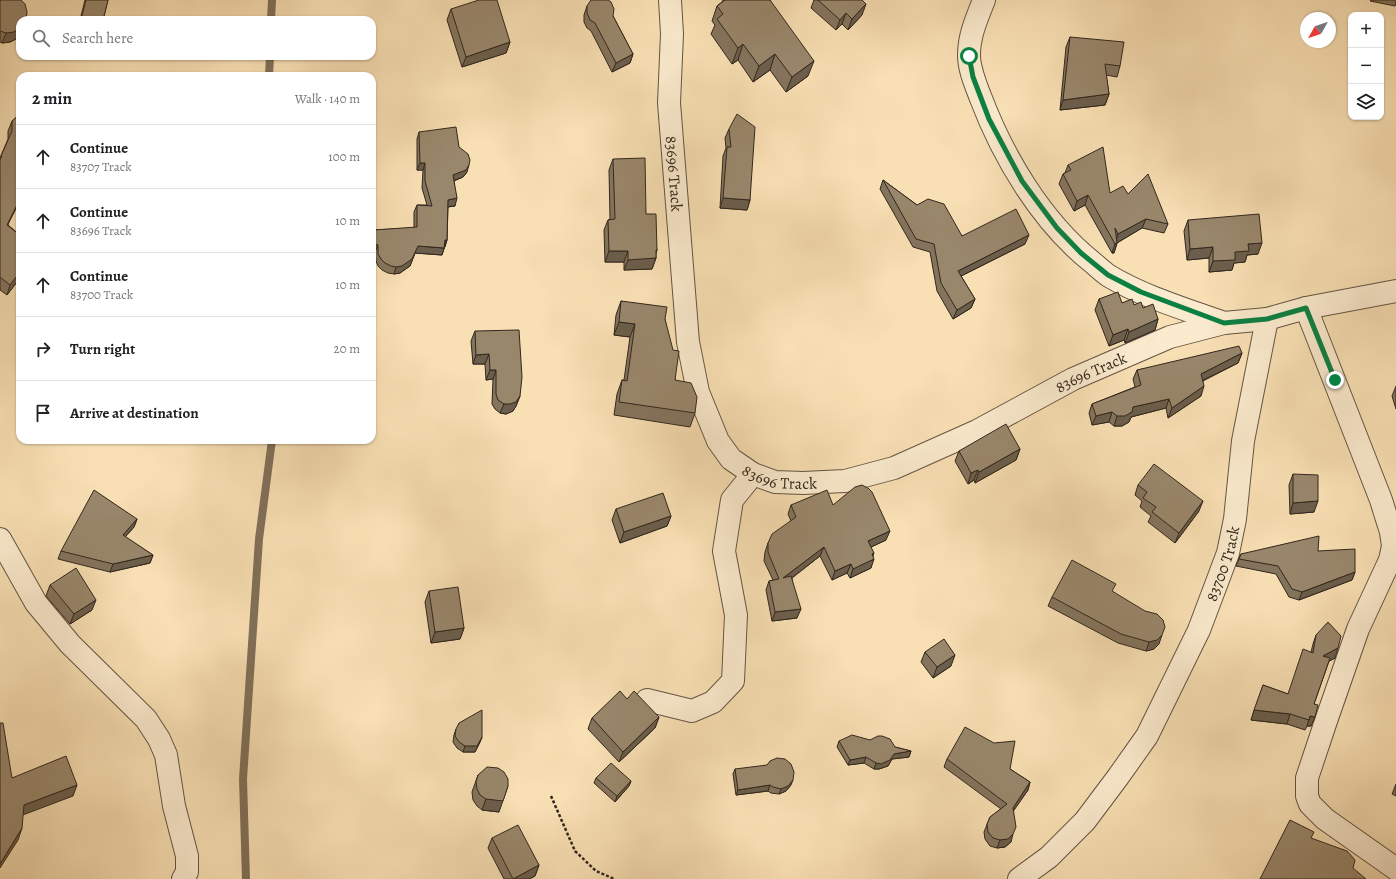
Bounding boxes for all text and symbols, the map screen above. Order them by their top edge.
north arrow [1300,12,1336,48]
map controls [1348,12,1384,120]
button: + [1348,12,1384,48]
search box [16,16,376,60]
icon: search [30,27,52,49]
text: Search here [62,28,133,48]
route start [960,47,978,65]
button: − [1348,48,1384,84]
button: layers [1348,84,1384,120]
text: 2 min [32,87,72,110]
text: Walk · 140 m [295,90,360,107]
street label: 83696 Track [660,135,688,213]
text: Continue [70,138,128,158]
icon: ahead [32,146,54,168]
text: 100 m [328,148,360,165]
text: 83707 Track [70,158,132,175]
text: Continue [70,202,128,222]
icon: ahead [32,210,54,232]
text: 10 m [335,212,360,229]
text: 83696 Track [70,222,132,239]
text: Continue [70,266,128,286]
icon: ahead [32,274,54,296]
text: 10 m [335,276,360,293]
text: 83700 Track [70,286,133,303]
icon: right [32,338,54,360]
text: Turn right [70,339,135,359]
text: 20 m [334,340,360,357]
street label: 83696 Track [1052,347,1130,399]
route end [1326,371,1344,389]
icon: arrive [32,402,54,424]
text: Arrive at destination [70,403,199,423]
street label: 83696 Track [737,460,818,495]
street label: 83700 Track [1201,524,1245,605]

